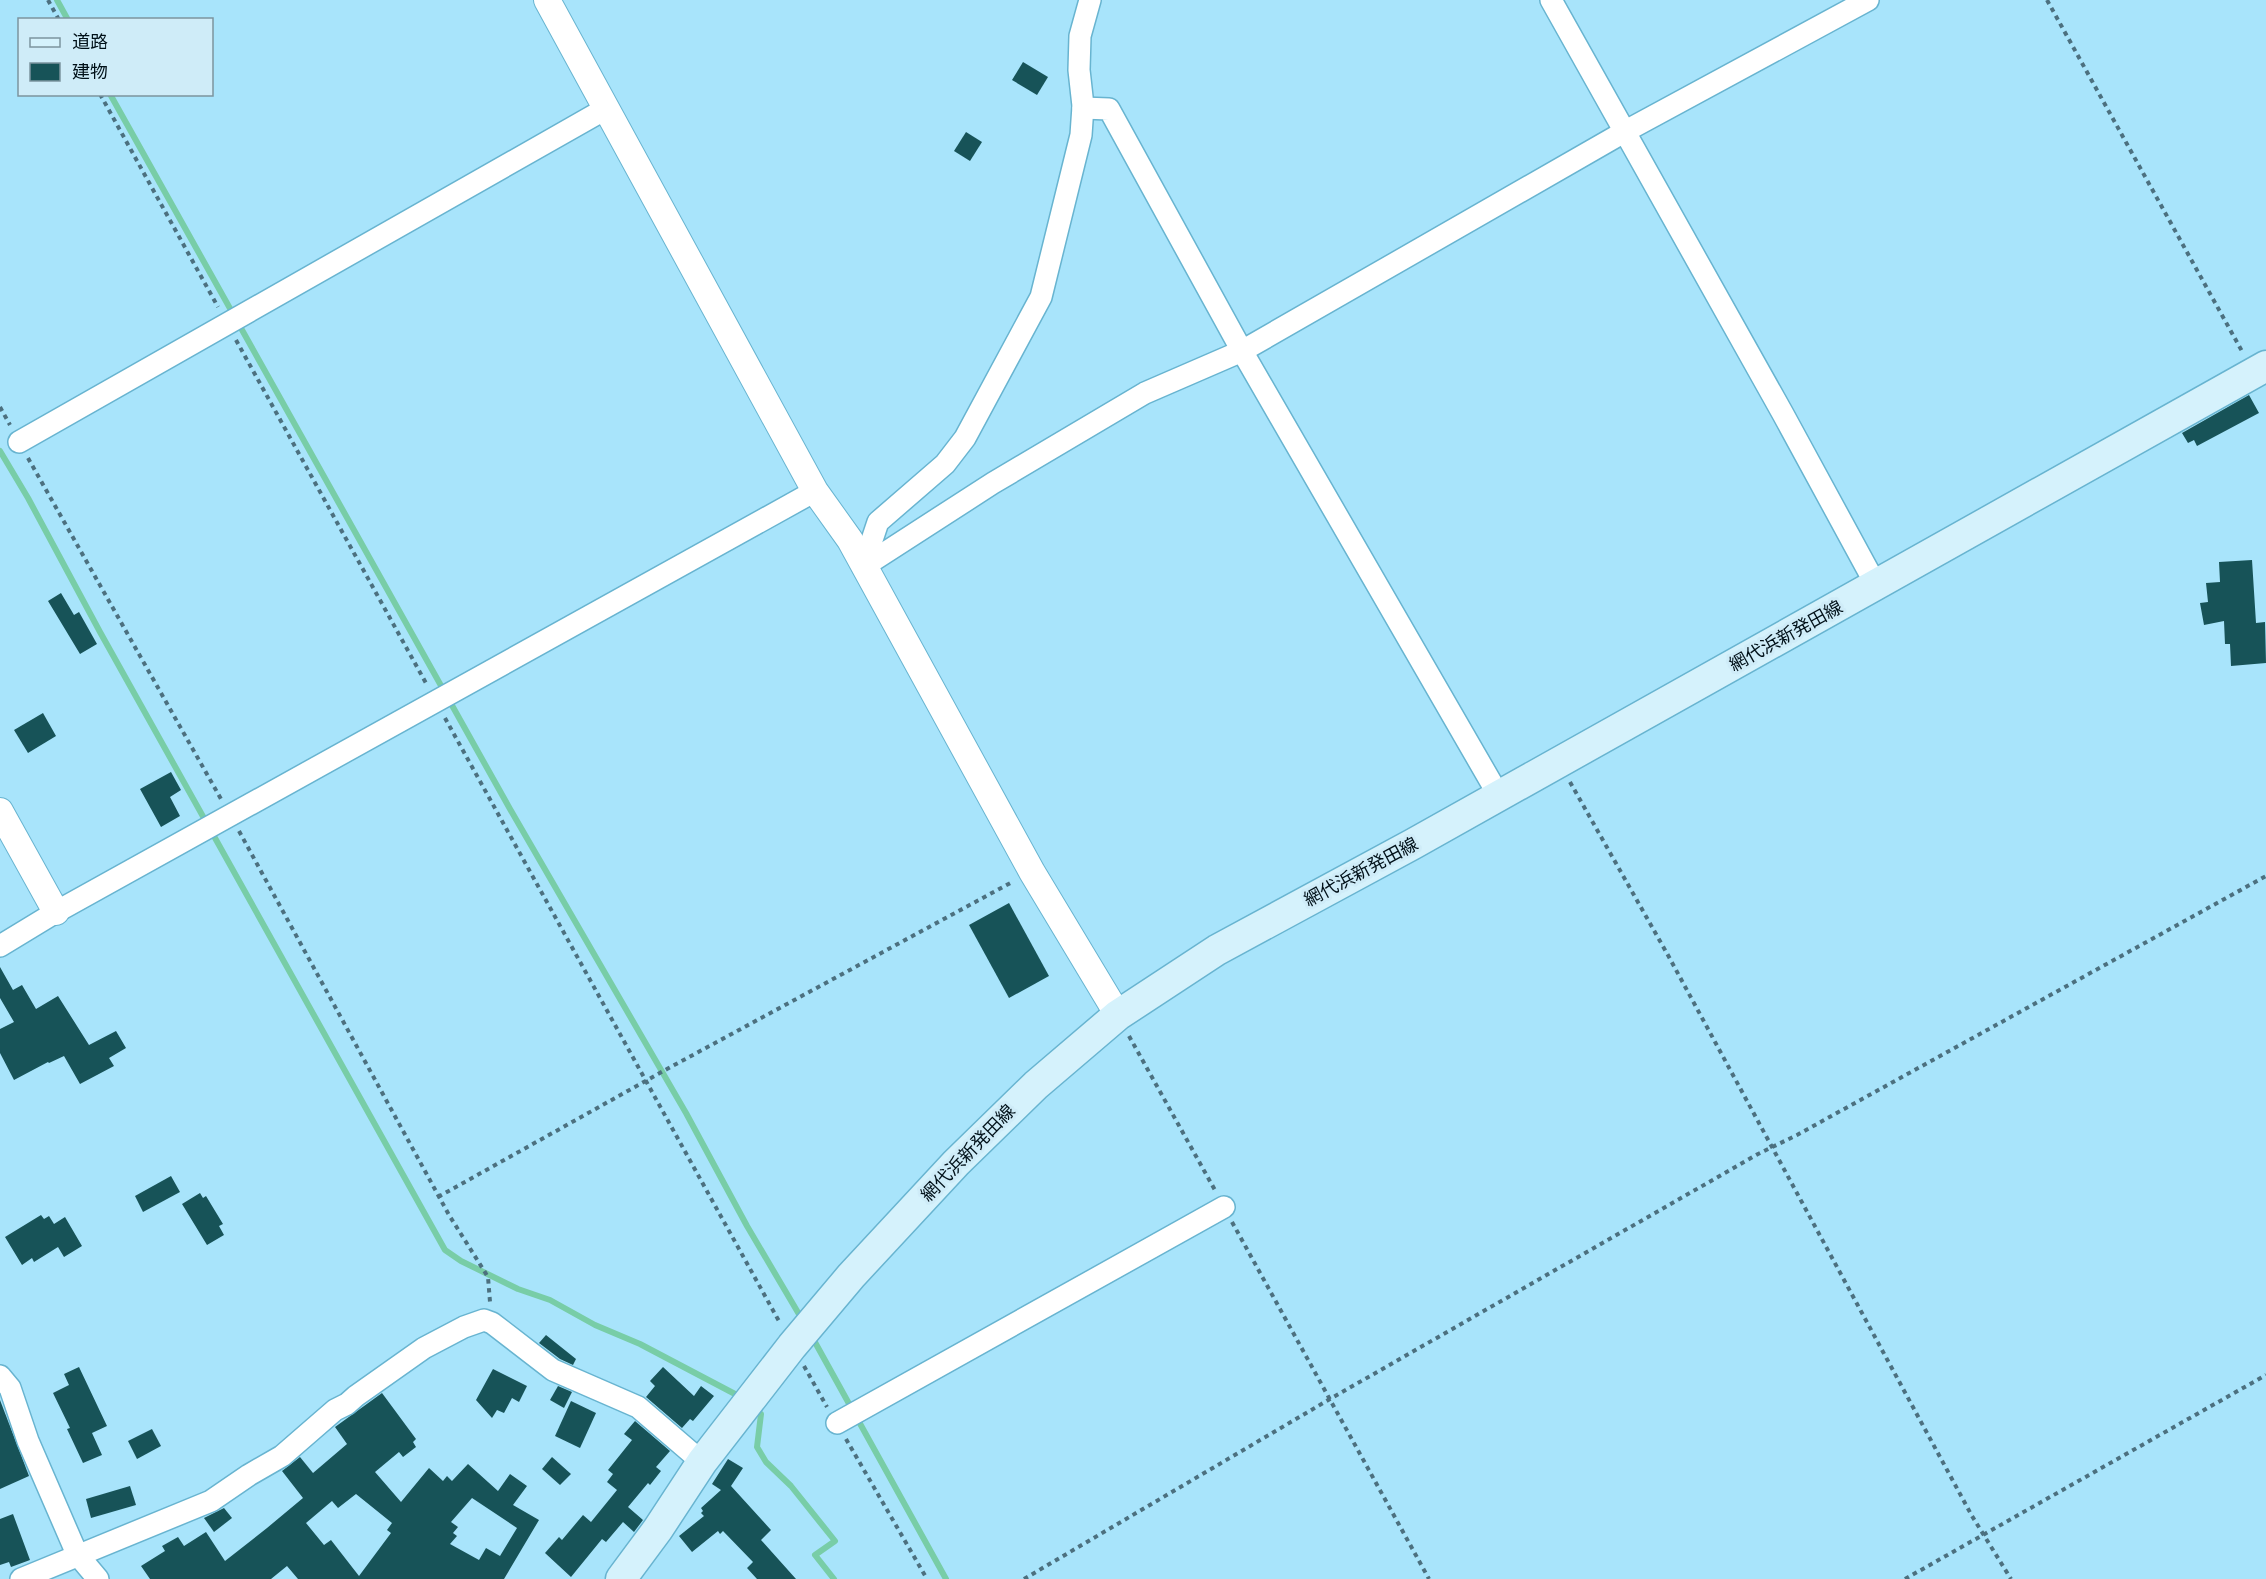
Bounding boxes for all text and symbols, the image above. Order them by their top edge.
legend [18,18,213,96]
text: 道路 [72,30,108,54]
text: 建物 [72,60,108,84]
street label: 網代浜新発田線 [1725,595,1847,677]
street label: 網代浜新発田線 [1300,832,1422,912]
street label: 網代浜新発田線 [916,1099,1020,1207]

